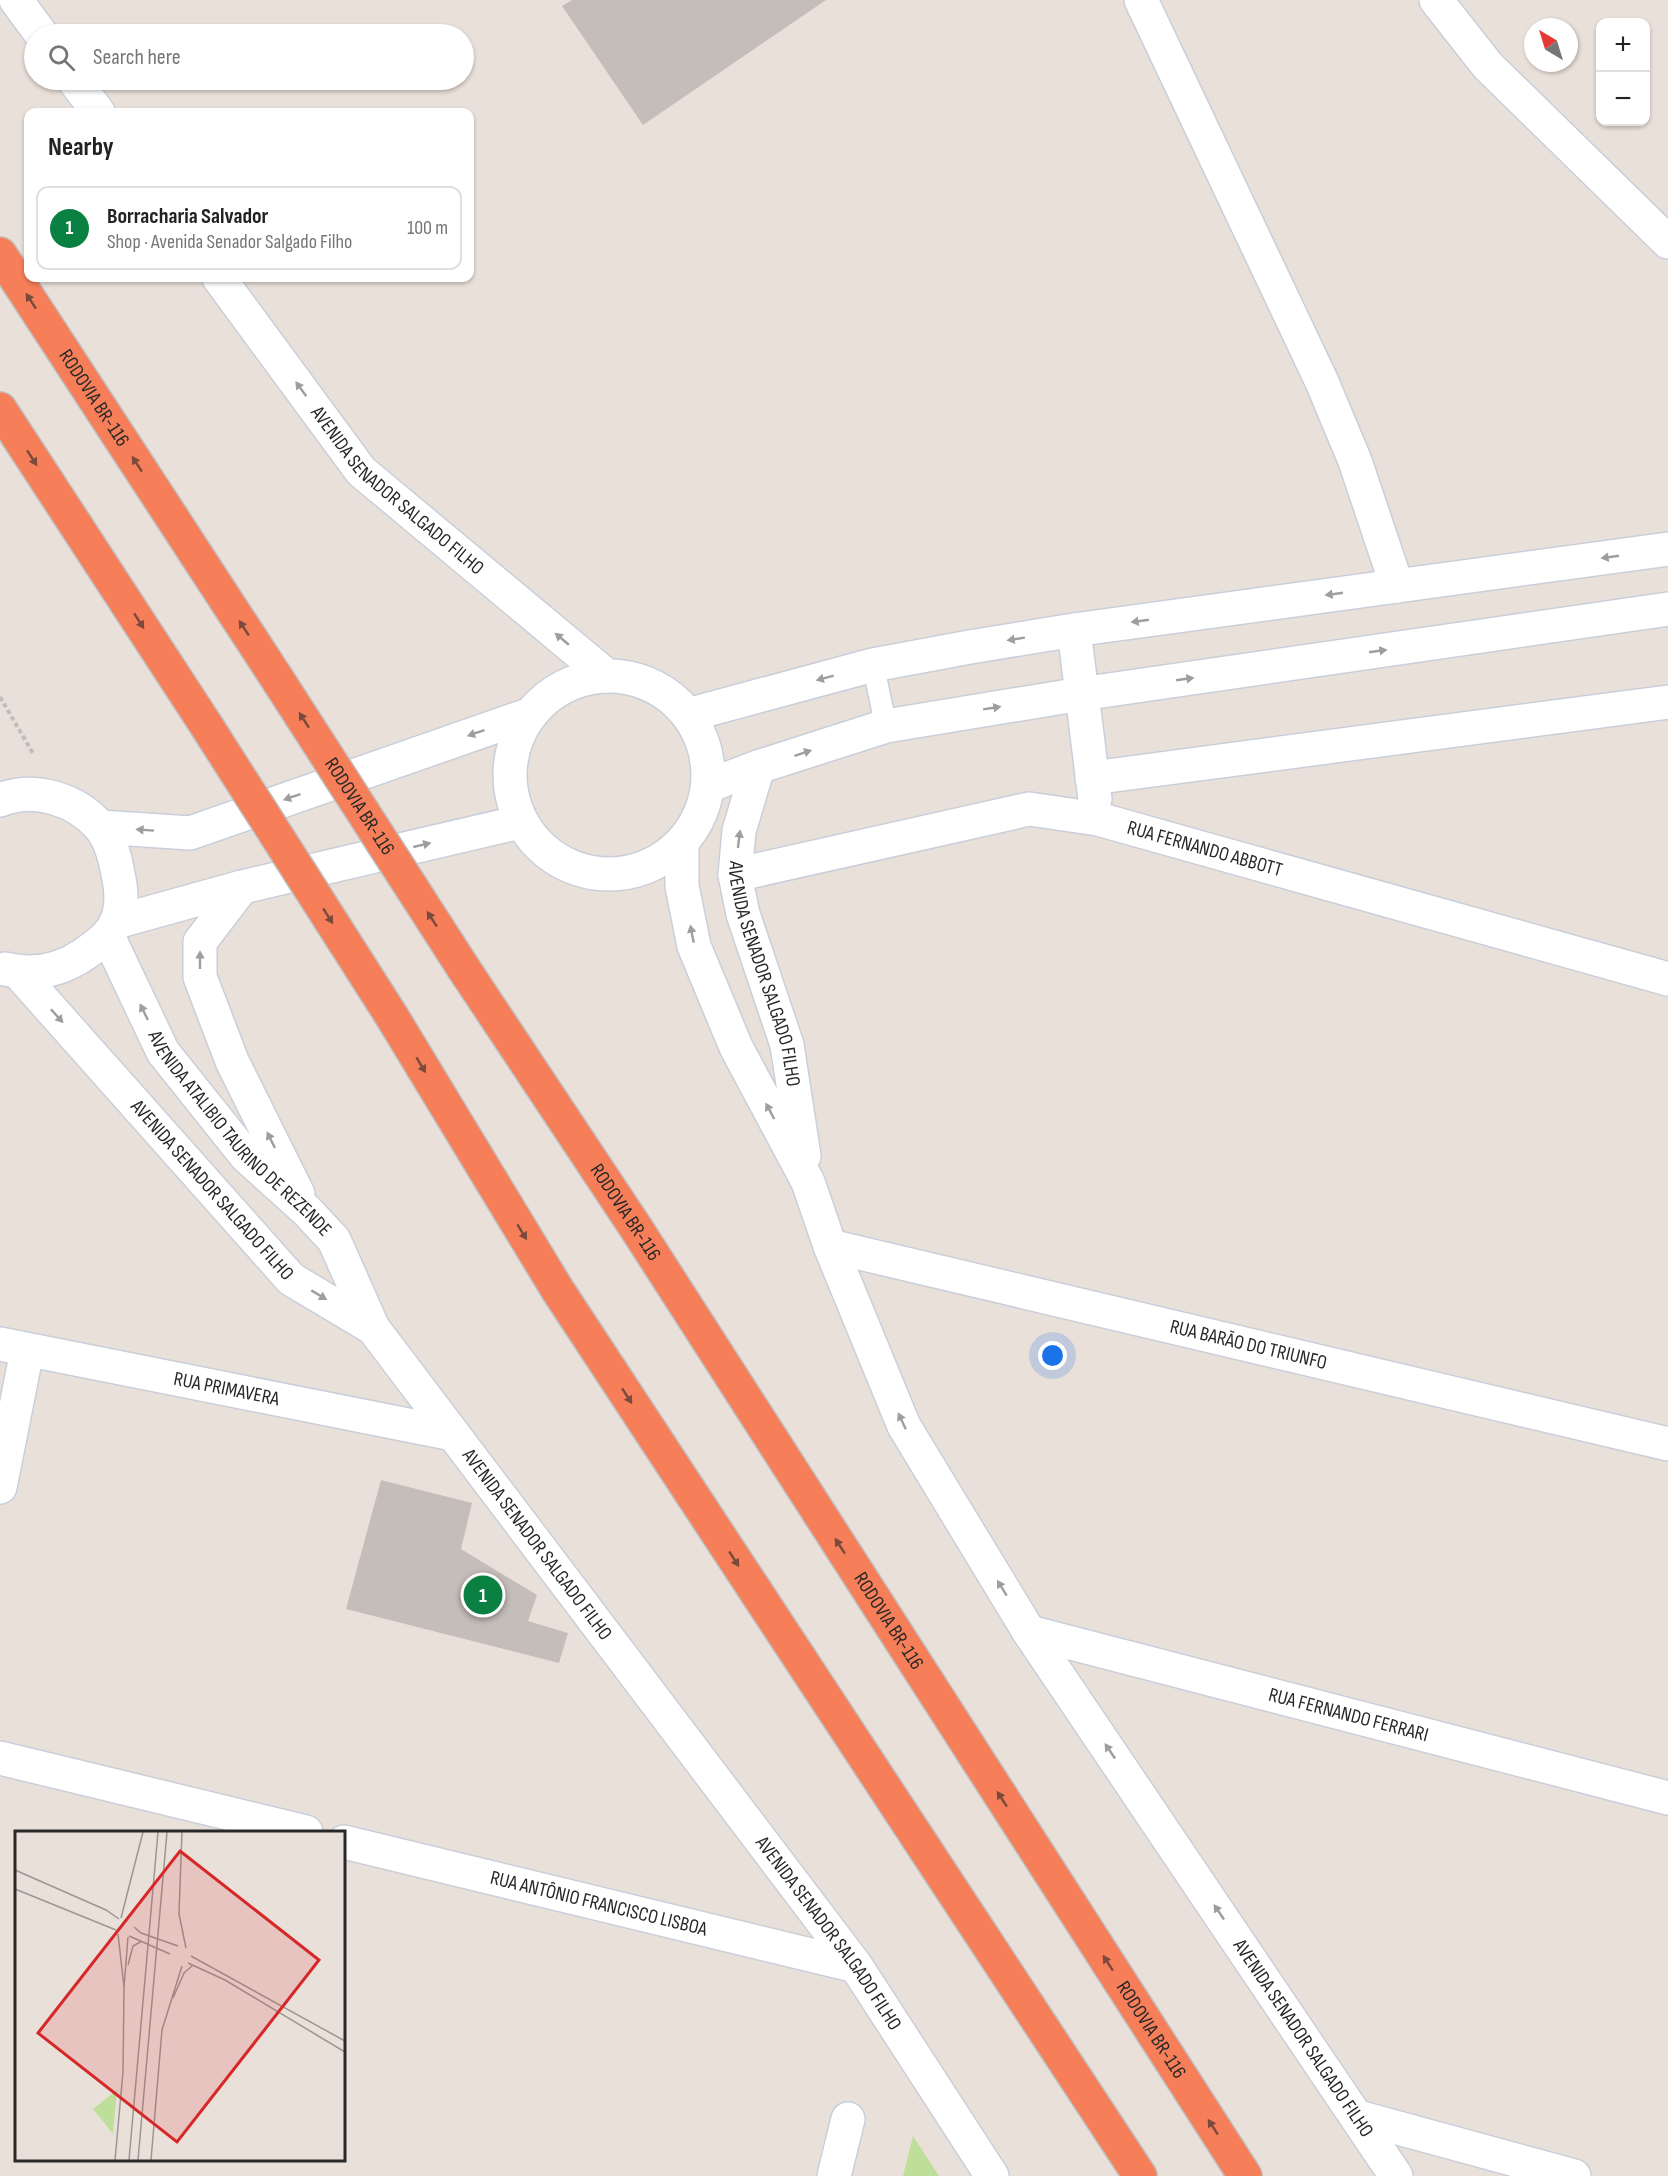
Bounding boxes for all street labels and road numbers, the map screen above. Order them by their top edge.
street label: RODOVIA BR-116 [54,345,134,451]
street label: AVENIDA SENADOR SALGADO FILHO [305,401,489,580]
street label: RODOVIA BR-116 [319,753,400,860]
street label: RUA FERNANDO ABBOTT [1124,816,1285,882]
street label: AVENIDA SENADOR SALGADO FILHO [723,859,805,1088]
street label: AVENIDA ATALIBIO TAURINO DE REZENDE [142,1026,336,1241]
street label: AVENIDA SENADOR SALGADO FILHO [125,1094,299,1285]
street label: RODOVIA BR-116 [585,1159,666,1265]
street label: RUA BARÃO DO TRIUNFO [1168,1315,1329,1375]
street label: RUA PRIMAVERA [172,1367,282,1411]
street label: AVENIDA SENADOR SALGADO FILHO [456,1443,617,1645]
street label: RODOVIA BR-116 [848,1568,929,1674]
street label: RUA FERNANDO FERRARI [1266,1683,1431,1747]
street label: AVENIDA SENADOR SALGADO FILHO [750,1831,906,2035]
street label: RUA ANTÔNIO FRANCISCO LISBOA [488,1866,710,1942]
street label: AVENIDA SENADOR SALGADO FILHO [1227,1934,1378,2142]
street label: RODOVIA BR-116 [1111,1977,1191,2083]

